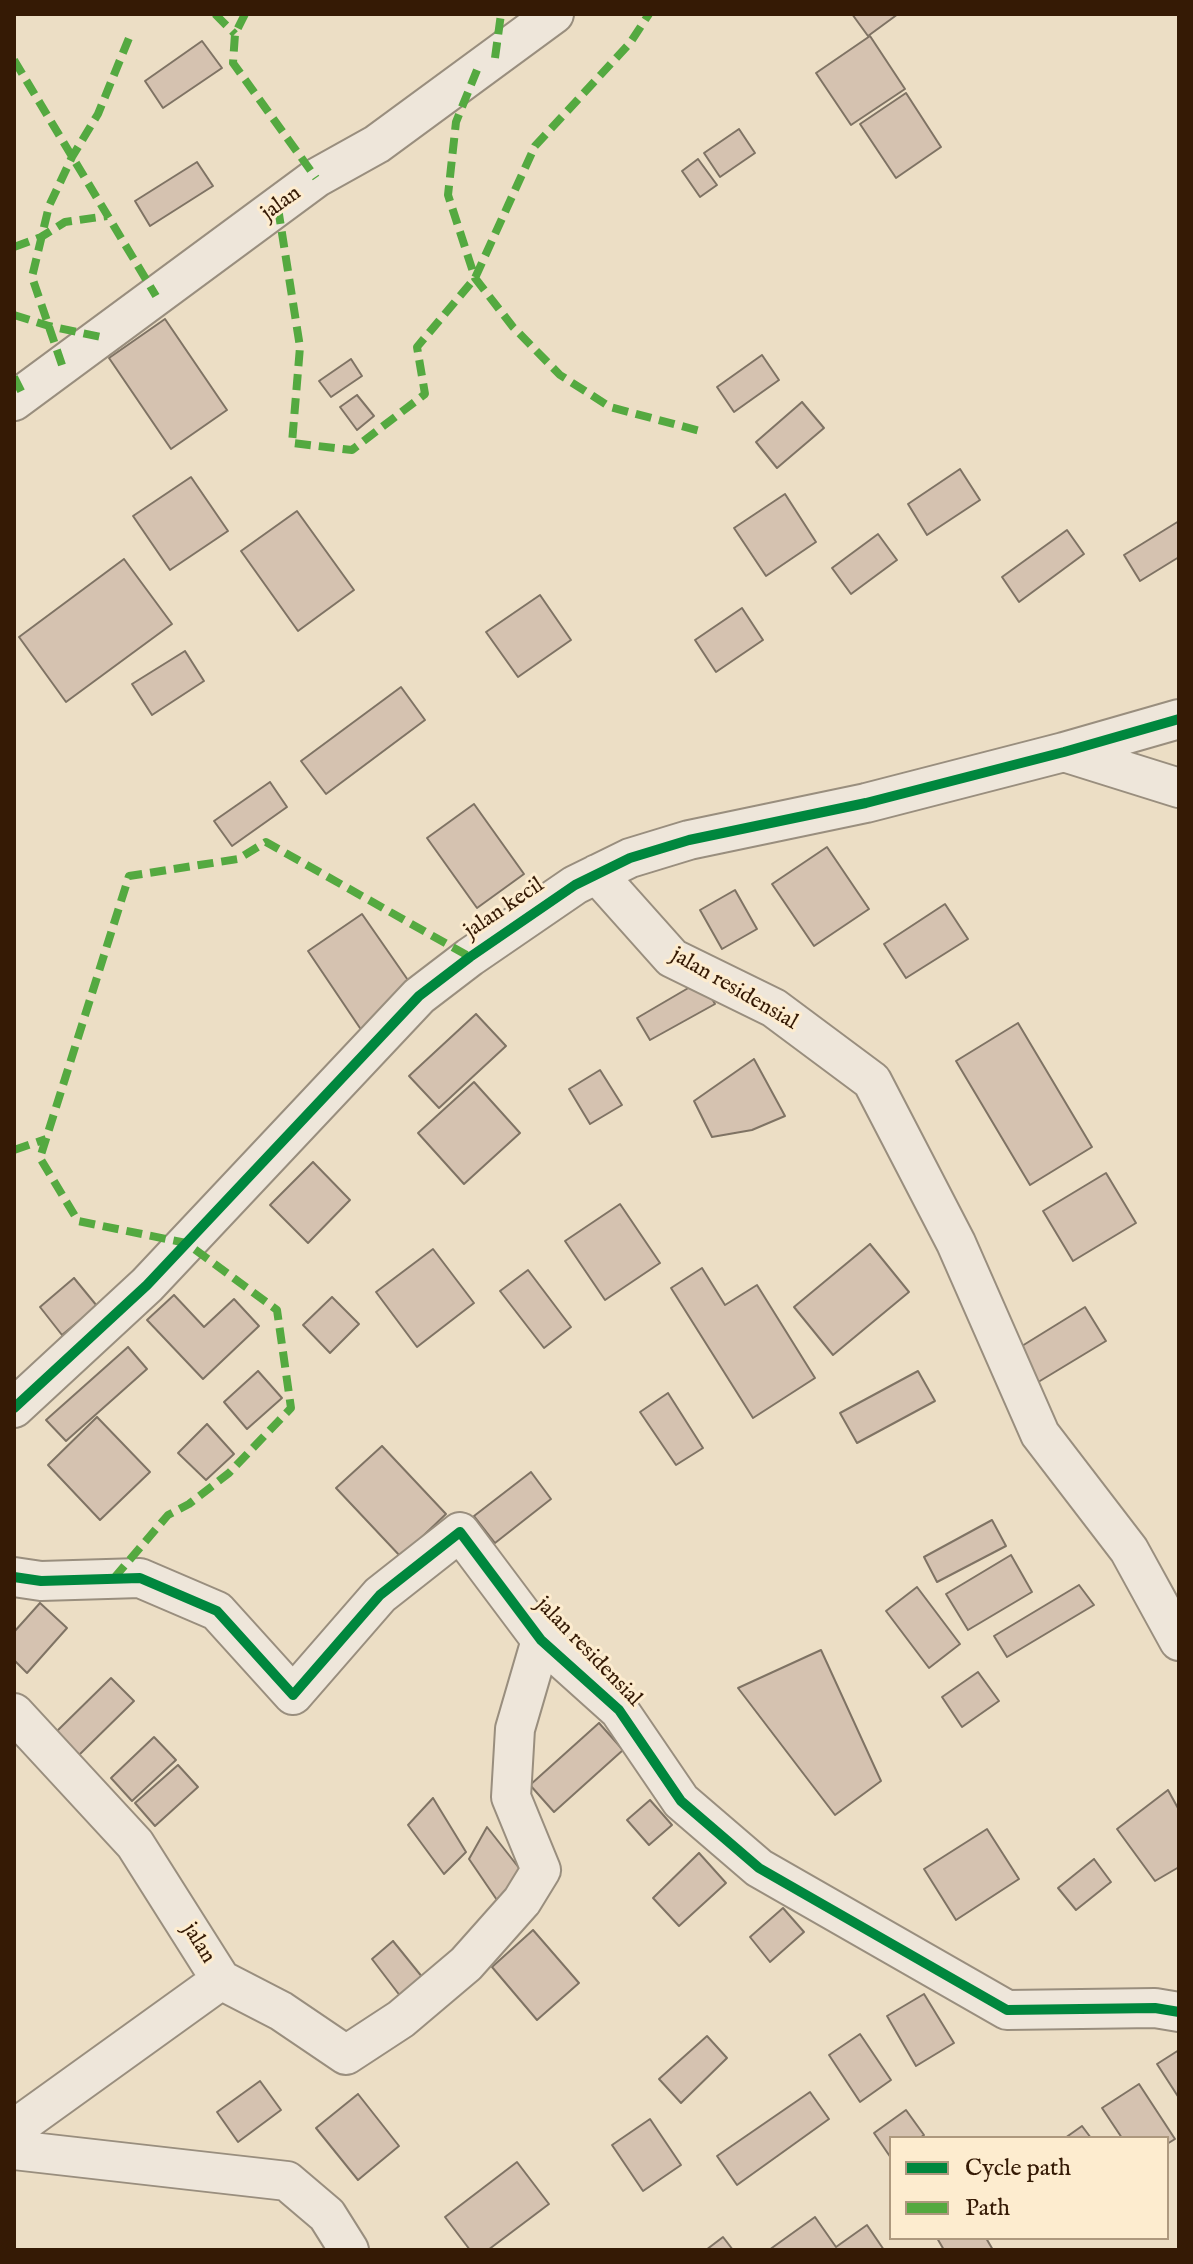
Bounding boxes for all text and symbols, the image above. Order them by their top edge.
street label: jalan [257,181,307,227]
street label: jalan kecil [460,873,550,945]
street label: jalan residensial [666,943,802,1037]
street label: jalan residensial [529,1593,647,1713]
street label: jalan [176,1919,220,1969]
legend [889,2136,1169,2240]
text: Cycle path [965,2153,1071,2184]
text: Path [965,2193,1010,2224]

